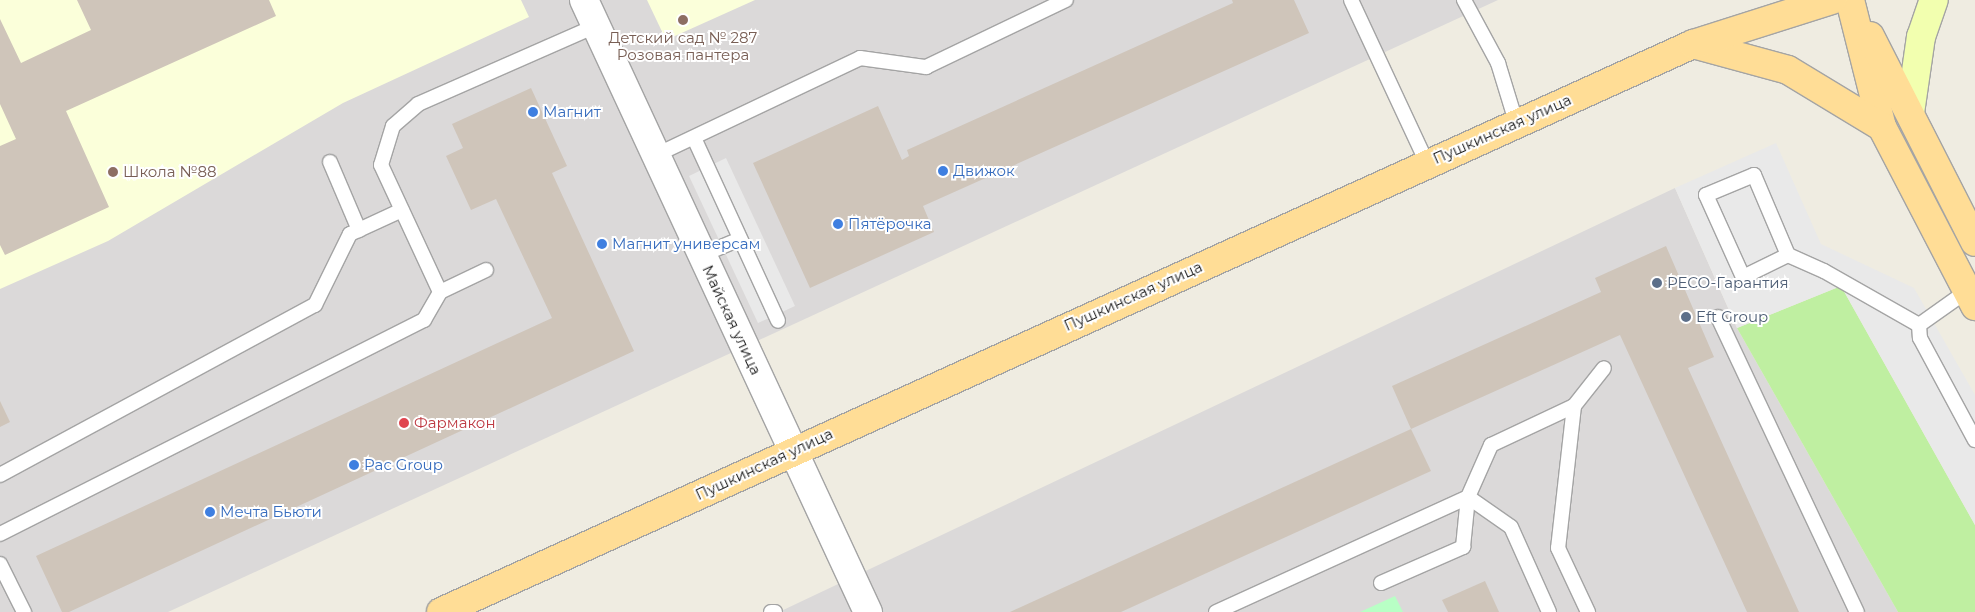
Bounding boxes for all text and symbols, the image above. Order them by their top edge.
marker: Детский сад № 287 Розовая пантера [677,14,689,26]
place label: Детский сад № 287 Розовая пантера [609,28,757,63]
street label: Пушкинская улица [1430,90,1574,168]
place label: Магнит [543,103,601,121]
marker: Магнит [527,106,539,118]
place label: Движок [953,162,1015,180]
place label: Школа №88 [123,163,217,181]
marker: Движок [937,165,949,177]
marker: Школа №88 [107,166,119,178]
place label: Пятёрочка [848,215,932,233]
marker: Пятёрочка [832,218,844,230]
place label: Магнит универсам [612,235,760,253]
marker: Магнит универсам [596,238,608,250]
street label: Пушкинская улица [1061,257,1205,335]
street label: Майская улица [699,262,765,378]
place label: РЕСО-Гарантия [1667,274,1789,292]
marker: РЕСО-Гарантия [1651,277,1663,289]
place label: Eft Group [1696,308,1768,326]
marker: Eft Group [1680,311,1692,323]
place label: Фармакон [414,414,496,432]
marker: Фармакон [398,417,410,429]
street label: Пушкинская улица [692,424,836,504]
place label: Pac Group [364,456,443,474]
marker: Pac Group [348,459,360,471]
place label: Мечта Бьюти [220,503,322,521]
marker: Мечта Бьюти [204,506,216,518]

